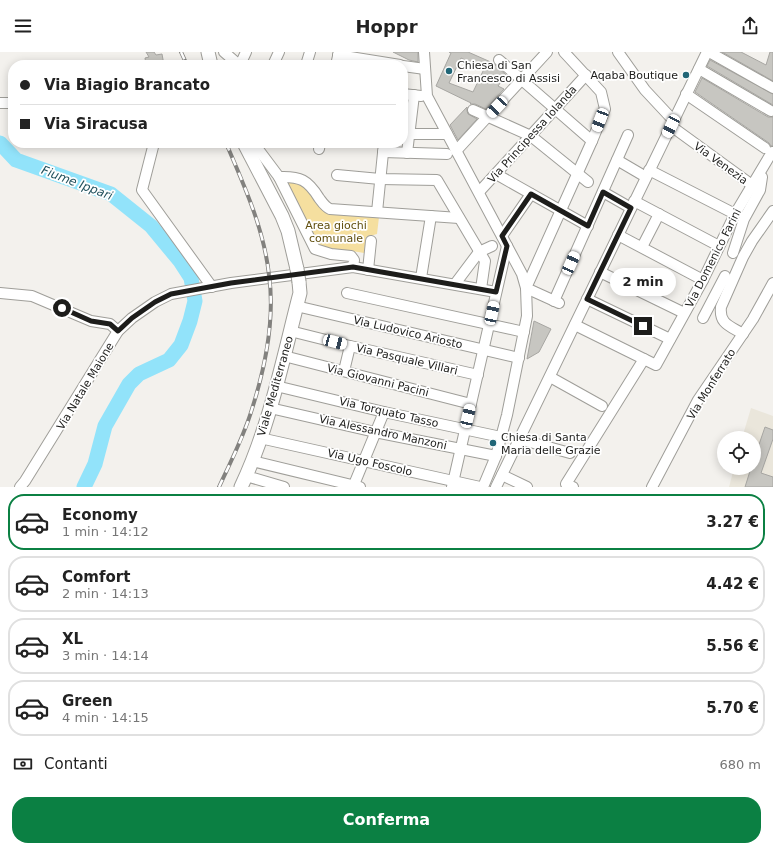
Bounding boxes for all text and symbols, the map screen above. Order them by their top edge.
icon: menu [12,15,34,37]
icon: share [739,15,761,37]
text: Hoppr [355,16,418,37]
place label: Chiesa di San Francesco di Assisi [457,59,560,85]
marker: Chiesa di San Francesco di Assisi [444,66,454,76]
place label: Aqaba Boutique [590,69,678,82]
marker: Aqaba Boutique [681,70,691,80]
text: Via Biagio Brancato [44,76,210,94]
street label: Via Principessa Iolanda [485,83,580,186]
car [484,94,510,120]
car [590,107,610,133]
car [660,113,682,139]
text: Via Siracusa [44,115,148,133]
street label: Via Venezia [691,140,750,187]
water label: Fiume Ippari [39,163,115,203]
street label: Via Domenico Farini [683,207,744,310]
park label: Area giochi comunale [305,219,367,245]
car [561,250,581,276]
callout: 2 min [610,268,676,296]
text: 2 min [623,274,663,289]
route start [53,299,71,317]
car [484,300,500,326]
street label: Via Ludovico Ariosto [352,314,464,351]
route end [634,317,652,335]
car [322,333,348,351]
street label: Viale Mediterraneo [255,334,296,438]
street label: Via Natale Maione [54,340,117,432]
street label: Via Pasquale Villari [355,341,459,378]
street label: Via Monferrato [684,346,739,422]
street label: Via Giovanni Pacini [326,362,430,399]
street label: Via Torquato Tasso [338,395,440,430]
car [459,403,477,429]
street label: Via Alessandro Manzoni [318,413,448,452]
place label: Chiesa di Santa Maria delle Grazie [501,431,601,457]
map controls [717,431,761,475]
button: locate [717,431,761,475]
marker: Chiesa di Santa Maria delle Grazie [488,438,498,448]
street label: Via Ugo Foscolo [326,446,414,479]
icon: car [14,504,50,540]
text: Economy [62,506,138,524]
text: 3.27 € [706,513,759,531]
text: 1 min · 14:12 [62,524,149,539]
icon: car [14,566,50,602]
text: Comfort [62,568,130,586]
text: 4.42 € [706,575,759,593]
text: 2 min · 14:13 [62,586,149,601]
icon: car [14,628,50,664]
text: XL [62,630,83,648]
text: 5.56 € [706,637,759,655]
text: 3 min · 14:14 [62,648,149,663]
icon: car [14,690,50,726]
text: Green [62,692,113,710]
text: 5.70 € [706,699,759,717]
text: 4 min · 14:15 [62,710,149,725]
icon: cash [12,753,34,775]
text: Contanti [44,755,108,773]
text: 680 m [719,757,761,772]
button: Conferma [12,797,761,843]

